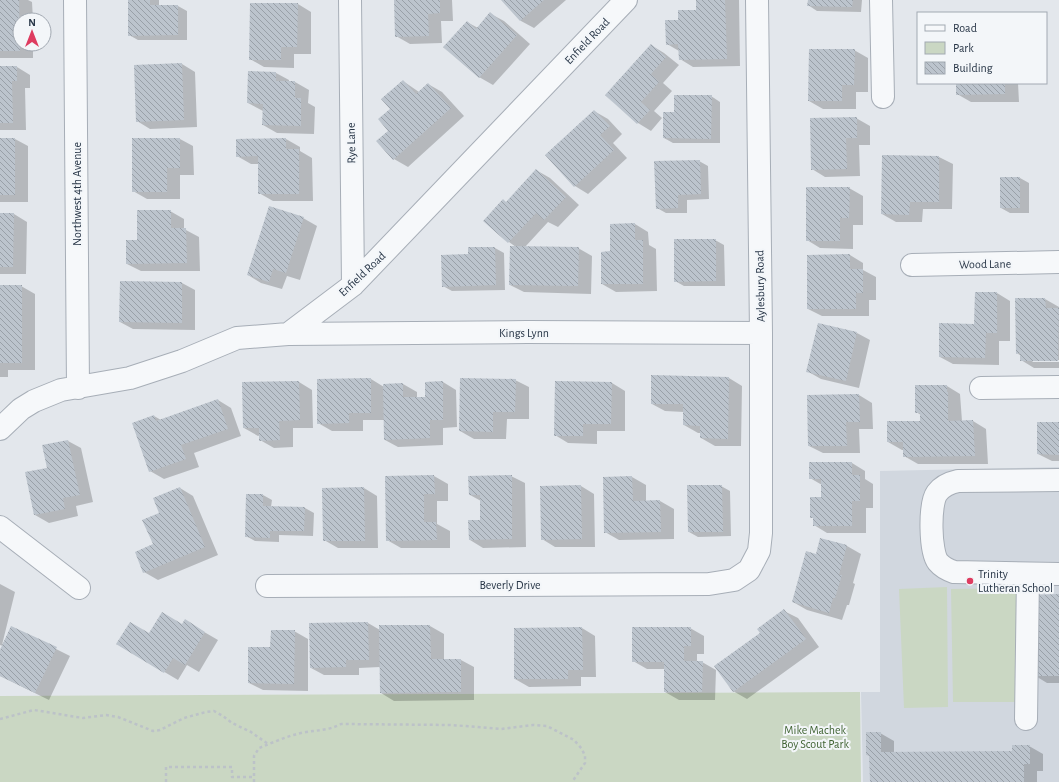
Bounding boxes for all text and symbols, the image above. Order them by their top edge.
north arrow [12,12,52,52]
legend [917,12,1047,84]
street label: Enfield Road [562,16,612,66]
text: N [28,17,36,28]
text: Road [953,22,977,34]
text: Park [953,42,974,54]
text: Building [953,62,993,74]
street label: Rye Lane [345,122,358,164]
street label: Northwest 4th Avenue [71,142,83,246]
street label: Enfield Road [336,250,388,298]
street label: Aylesbury Road [753,250,768,322]
street label: Wood Lane [959,258,1011,270]
street label: Kings Lynn [499,327,549,340]
place label: Trinity Lutheran School [978,568,1053,594]
marker: Trinity Lutheran School [965,576,975,586]
street label: Beverly Drive [479,579,541,592]
park label: Mike Machek Boy Scout Park [781,724,849,751]

